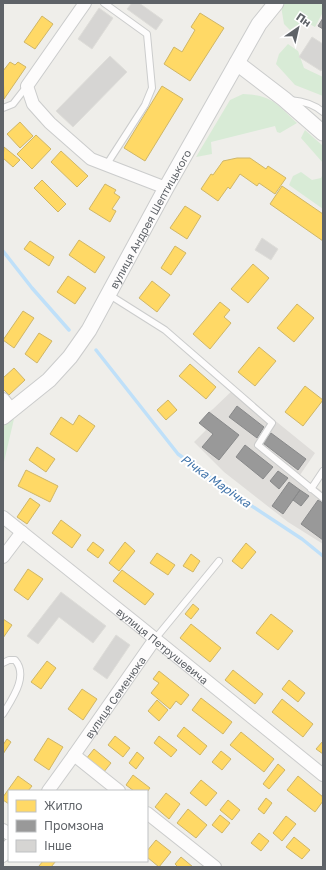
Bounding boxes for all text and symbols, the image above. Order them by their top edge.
north arrow [278,8,318,48]
text: Пн [294,10,314,29]
street label: вулиця Андрея Шептицького [106,147,193,290]
water label: Річка Марічка [178,451,255,511]
street label: вулиця Петрушевича [114,604,211,686]
street label: вулиця Семенюка [82,653,148,740]
legend [8,790,148,862]
text: Житло [44,798,82,813]
text: Промзона [44,818,104,833]
text: Інше [44,838,72,853]

